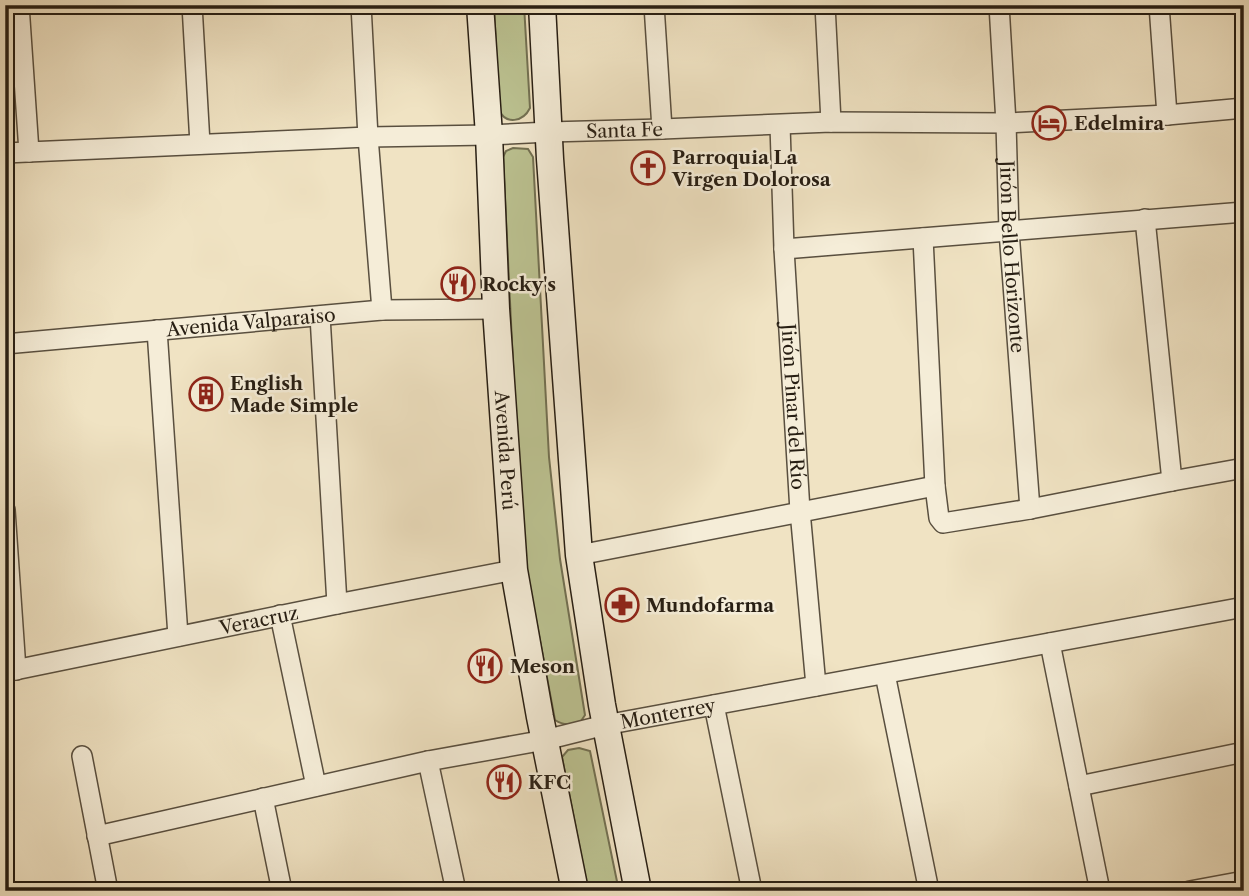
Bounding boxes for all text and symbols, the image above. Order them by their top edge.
hotel icon: Edelmira [1030,104,1068,142]
place label: Edelmira [1074,112,1165,135]
street label: Santa Fe [586,117,663,143]
place label: Parroquia La Virgen Dolorosa [671,146,832,191]
church icon: Parroquia La Virgen Dolorosa [629,149,667,187]
street label: Jirón Bello Horizonte [995,157,1030,354]
restaurant icon: Rocky's [439,265,477,303]
place label: Rocky's [482,273,556,296]
street label: Avenida Valparaiso [164,303,337,341]
street label: Jirón Pinar del Río [777,320,810,490]
place label: English Made Simple [230,372,358,417]
building icon: English Made Simple [187,375,225,413]
street label: Avenida Perú [490,389,521,511]
pharmacy icon: Mundofarma [603,586,641,624]
place label: Mundofarma [646,594,775,617]
street label: Veracruz [216,601,300,640]
restaurant icon: Meson [466,647,504,685]
place label: Meson [510,655,575,678]
street label: Monterrey [618,693,718,733]
restaurant icon: KFC [485,763,523,801]
place label: KFC [528,771,571,794]

